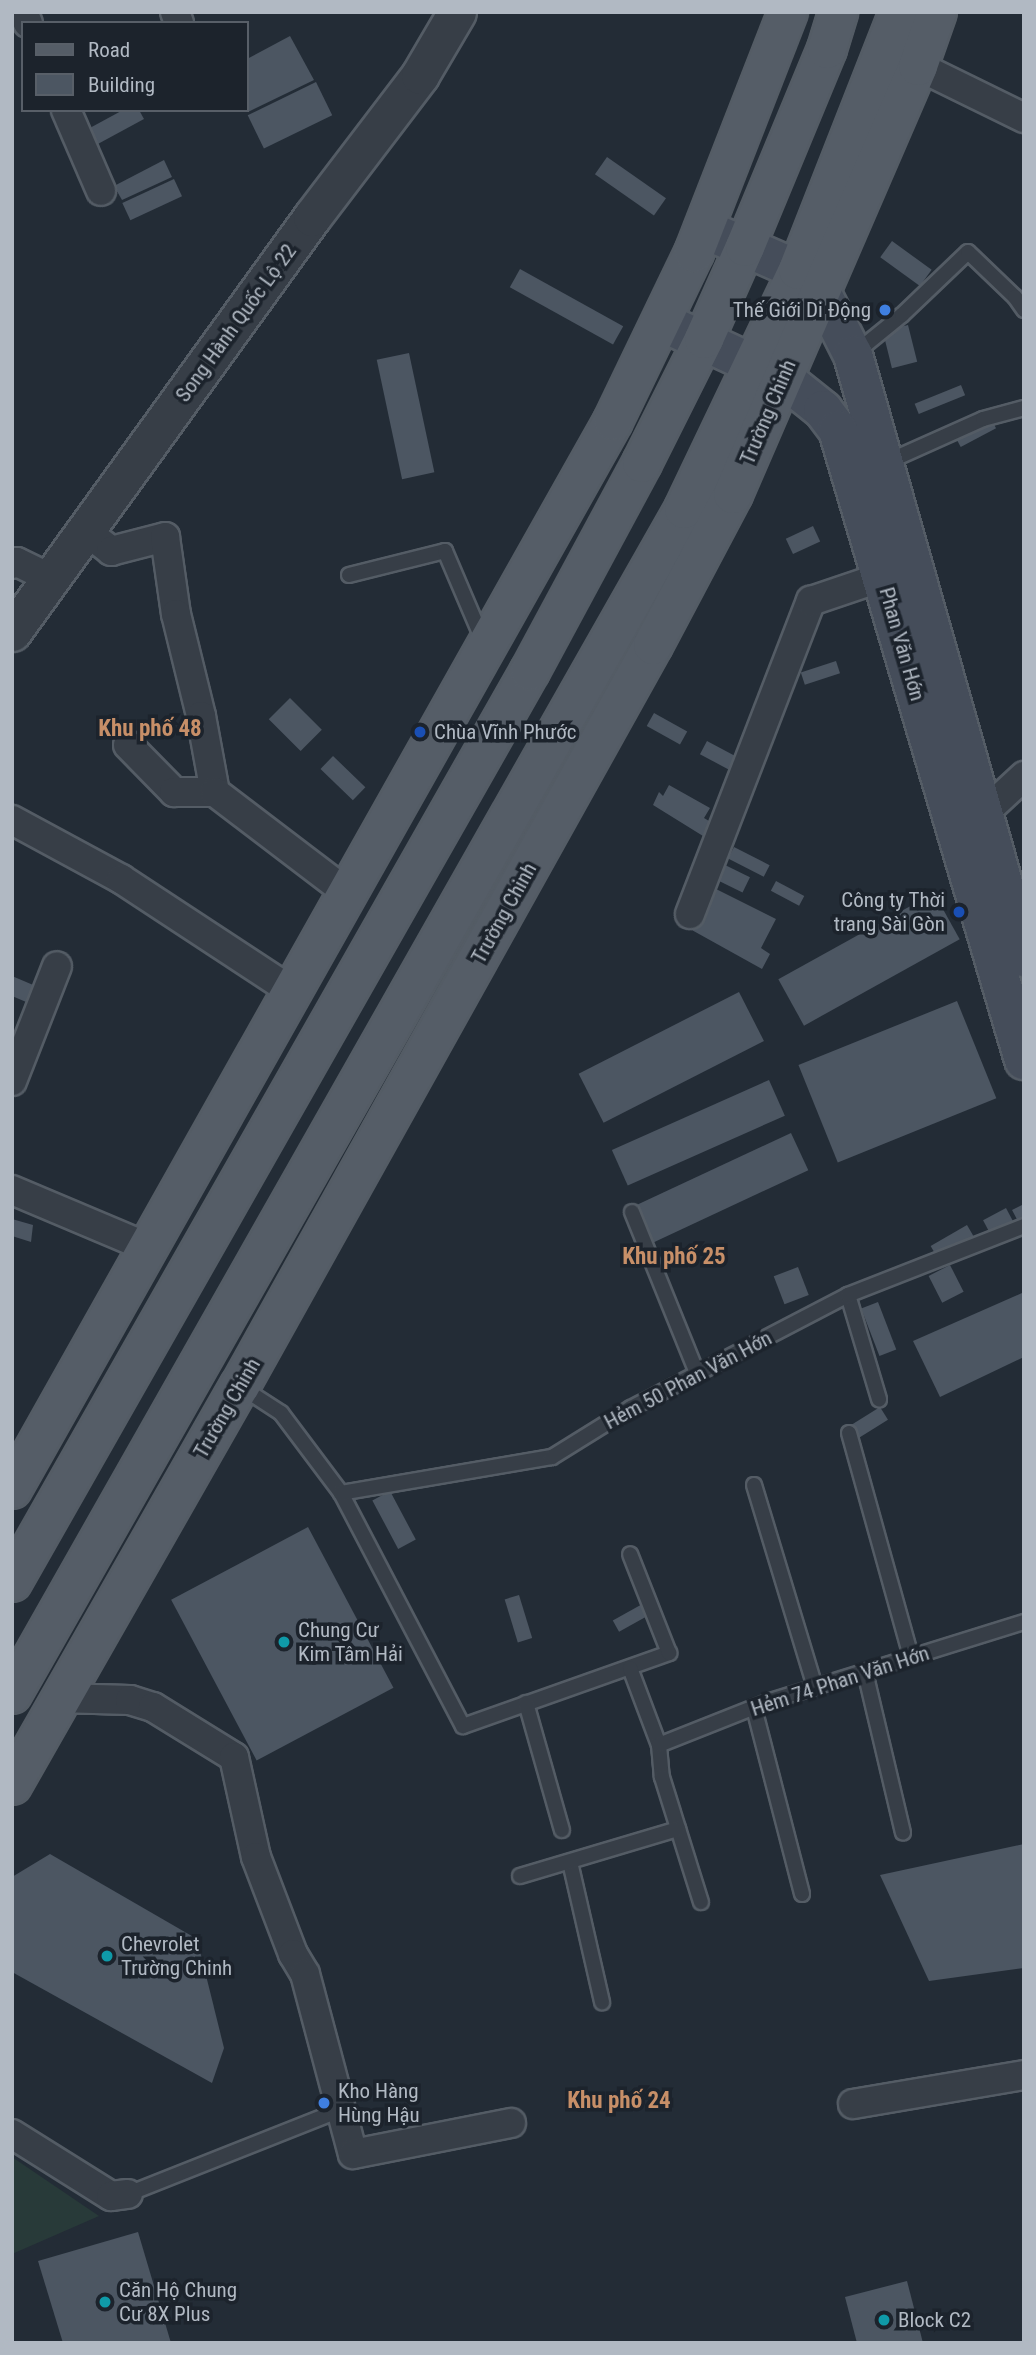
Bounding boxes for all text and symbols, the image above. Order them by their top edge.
legend [21,21,248,112]
text: Road [88,38,130,62]
text: Building [88,73,155,97]
street label: Song Hành Quốc Lộ 22 [170,239,302,407]
place label: Thế Giới Di Động [733,297,871,323]
marker: Thế Giới Di Động [877,302,893,318]
street label: Trường Chinh [735,356,801,468]
street label: Phan Văn Hớn [874,584,930,704]
district label: Khu phố 48 [98,715,202,743]
place label: Chùa Vĩnh Phước [434,719,577,745]
marker: Chùa Vĩnh Phước [412,724,428,740]
street label: Trường Chinh [466,858,542,968]
place label: Công ty Thời trang Sài Gòn [834,887,945,937]
marker: Công ty Thời trang Sài Gòn [951,904,967,920]
district label: Khu phố 25 [622,1243,726,1271]
street label: Hẻm 50 Phan Văn Hớn [600,1325,776,1435]
street label: Trường Chinh [188,1354,266,1462]
place label: Chung Cư Kim Tâm Hải [298,1617,403,1667]
marker: Chung Cư Kim Tâm Hải [276,1634,292,1650]
street label: Hẻm 74 Phan Văn Hớn [748,1640,932,1722]
place label: Chevrolet Trường Chinh [121,1931,232,1981]
marker: Chevrolet Trường Chinh [99,1948,115,1964]
place label: Kho Hàng Hùng Hậu [338,2078,420,2128]
district label: Khu phố 24 [567,2087,671,2115]
marker: Kho Hàng Hùng Hậu [316,2095,332,2111]
place label: Căn Hộ Chung Cư 8X Plus [119,2277,237,2327]
marker: Căn Hộ Chung Cư 8X Plus [97,2294,113,2310]
place label: Block C2 [898,2307,971,2333]
marker: Block C2 [876,2312,892,2328]

